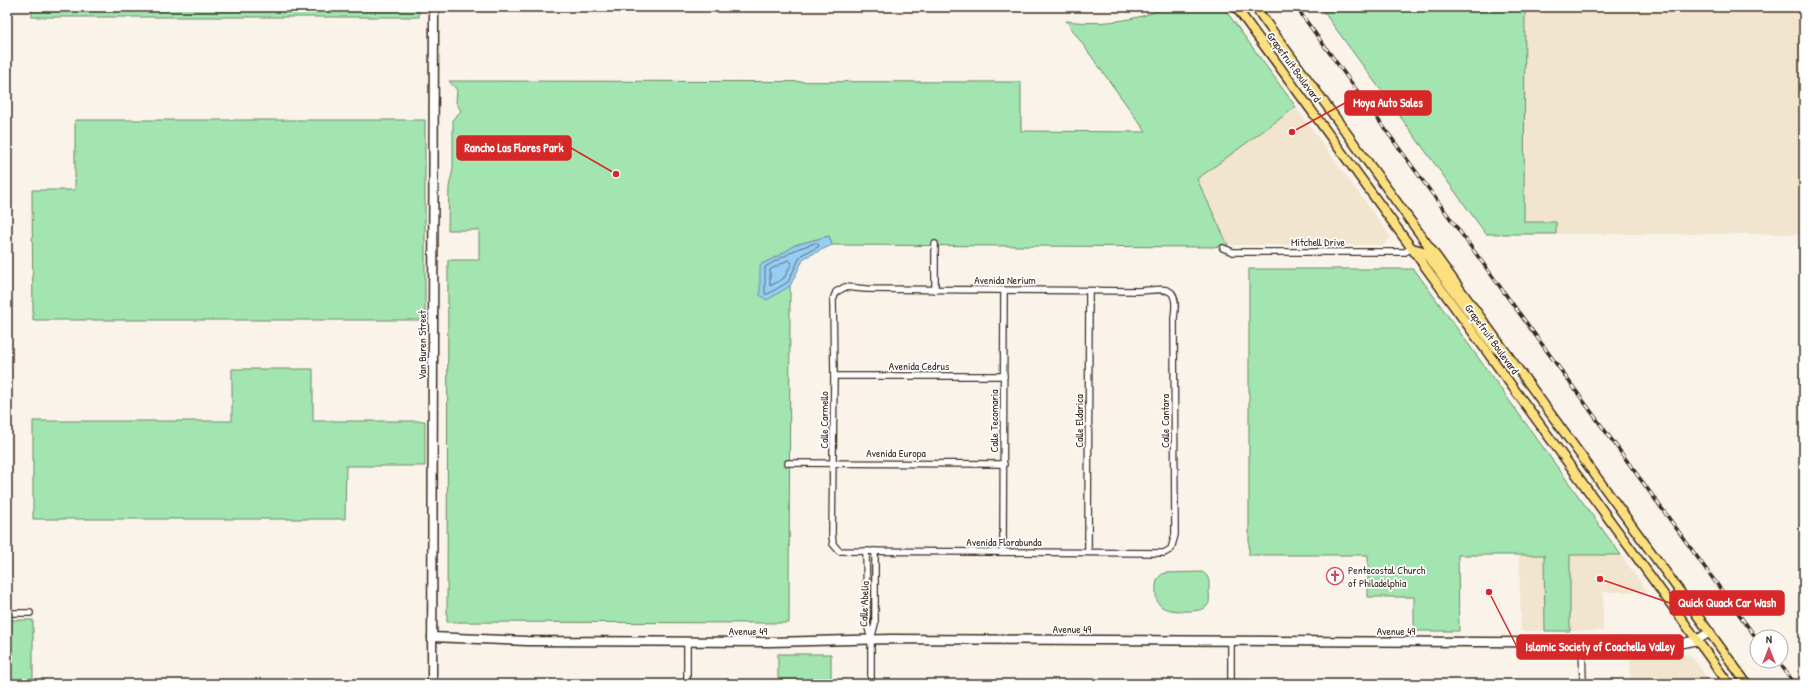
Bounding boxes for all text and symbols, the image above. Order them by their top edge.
street label: Grapefruit Boulevard [1264,29,1325,105]
callout: Moya Auto Sales [1345,91,1431,115]
text: Moya Auto Sales [1353,94,1423,112]
callout: Rancho Las Flores Park [457,136,571,160]
text: Rancho Las Flores Park [465,139,563,156]
street label: Mitchell Drive [1291,235,1346,249]
street label: Avenida Nerium [974,273,1036,287]
street label: Grapefruit Boulevard [1462,301,1523,377]
street label: Van Buren Street [415,310,429,380]
street label: Avenida Cedrus [889,359,949,373]
street label: Calle Tecomaria [987,389,1001,453]
street label: Calle Carmello [817,391,831,449]
street label: Calle Eldarica [1072,393,1086,448]
street label: Calle Cantara [1158,393,1172,448]
street label: Avenida Europa [866,446,927,460]
street label: Avenida Florabunda [966,535,1042,549]
place label: Pentecostal Church of Philadelphia [1348,563,1426,590]
church icon: Pentecostal Church of Philadelphia [1325,566,1345,586]
street label: Calle Abelia [856,580,872,627]
callout: Quick Quack Car Wash [1670,591,1784,615]
text: Quick Quack Car Wash [1678,594,1777,611]
street label: Avenue 49 [1053,622,1091,636]
street label: Avenue 49 [729,624,767,638]
street label: Avenue 49 [1377,624,1415,638]
north arrow [1749,629,1789,669]
text: N [1766,632,1772,646]
callout: Islamic Society of Coachella Valley [1517,635,1683,659]
text: Islamic Society of Coachella Valley [1525,638,1675,656]

